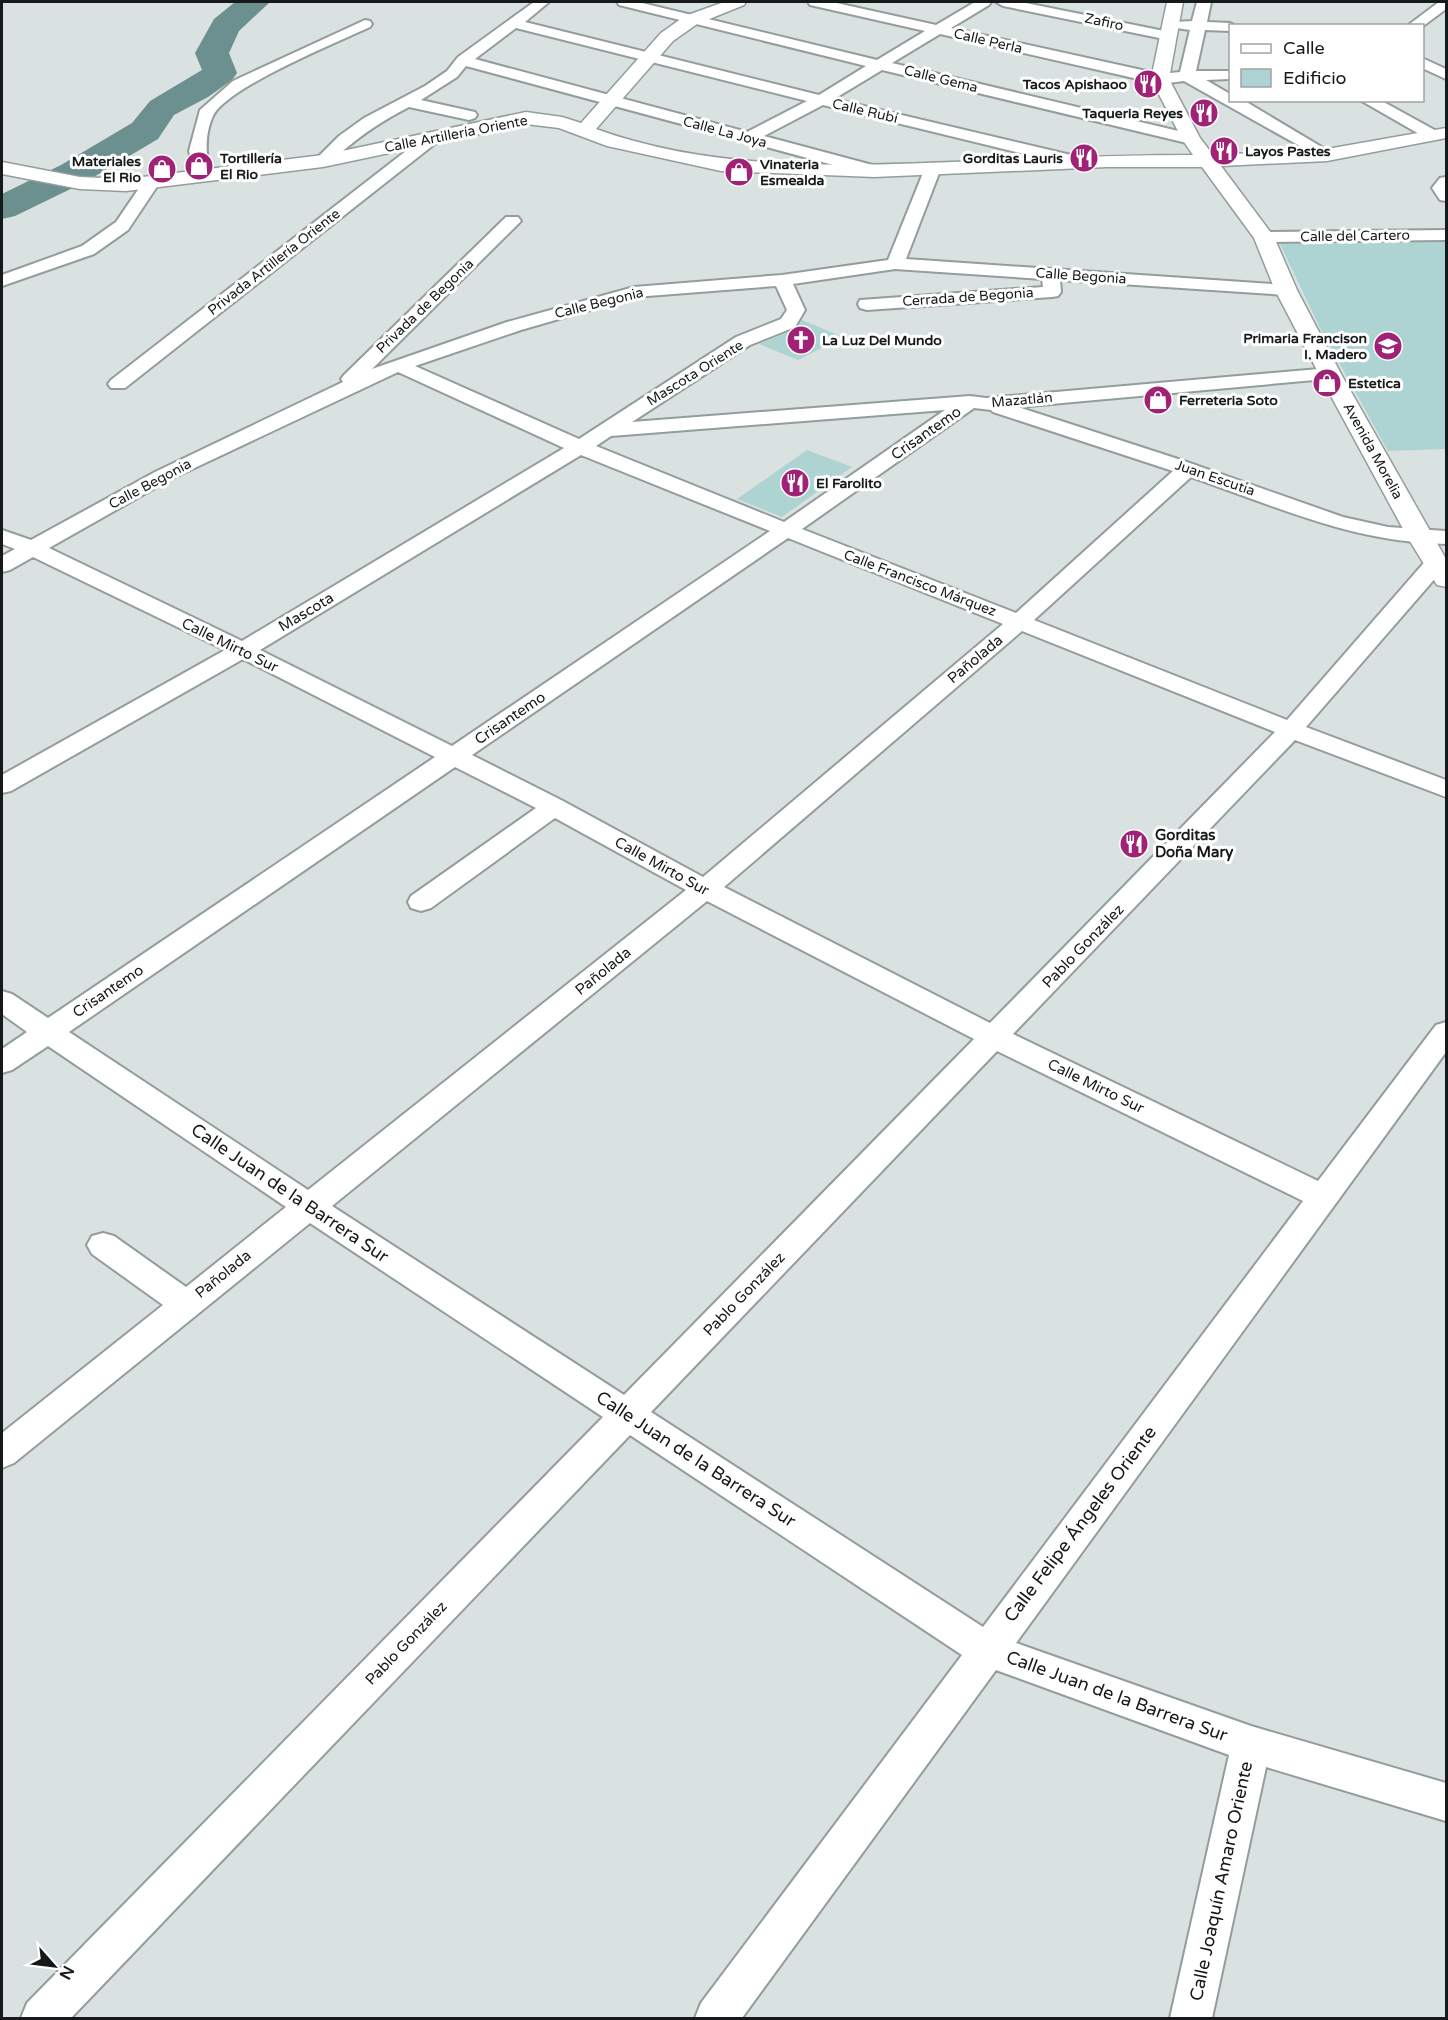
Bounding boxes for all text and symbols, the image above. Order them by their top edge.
street label: Zafiro [1083,10,1125,34]
legend [1229,24,1424,102]
street label: Calle Perla [952,25,1024,57]
text: Calle [1283,37,1325,59]
street label: Calle Gema [902,62,980,96]
text: Edificio [1283,67,1347,89]
restaurant icon: Tacos Apishaoo [1132,68,1164,100]
place label: Tacos Apishaoo [1022,76,1127,93]
street label: Calle Rubí [830,95,900,127]
restaurant icon: Taqueria Reyes [1188,97,1220,129]
place label: Taqueria Reyes [1081,105,1183,122]
street label: Calle Artillería Oriente [383,112,529,156]
street label: Calle La Joya [681,113,769,151]
restaurant icon: Layos Pastes [1208,135,1240,167]
restaurant icon: Gorditas Lauris [1068,142,1100,174]
place label: Layos Pastes [1245,143,1331,160]
shop icon: Tortillería El Rio [183,150,215,182]
place label: Tortillería El Rio [219,150,282,183]
place label: Gorditas Lauris [963,150,1063,167]
place label: Materiales El Rio [72,153,141,186]
shop icon: Materiales El Rio [146,153,178,185]
shop icon: Vinateria Esmealda [723,156,755,188]
place label: Vinateria Esmealda [760,156,825,189]
street label: Privada Artillería Oriente [205,205,344,319]
street label: Calle del Cartero [1300,227,1410,245]
street label: Privada de Begonia [373,255,477,357]
street label: Calle Begonia [1035,264,1127,288]
street label: Calle Begonia [553,284,645,322]
street label: Cerrada de Begonia [902,284,1034,310]
church icon: La Luz Del Mundo [785,324,817,356]
place label: Primaria Francison I. Madero [1243,330,1367,363]
school or university icon: Primaria Francison I. Madero [1372,330,1404,362]
place label: La Luz Del Mundo [822,332,942,349]
street label: Mascota Oriente [644,337,746,409]
shop icon: Estetica [1311,367,1343,399]
place label: Estetica [1348,375,1401,392]
shop icon: Ferreteria Soto [1142,384,1174,416]
street label: Mazatlán [991,389,1053,411]
place label: Ferreteria Soto [1179,392,1278,409]
street label: Avenida Morelia [1340,400,1406,502]
street label: Crisantemo [888,402,964,464]
street label: Calle Begonia [106,455,194,513]
street label: Juan Escutia [1173,456,1257,500]
restaurant icon: El Farolito [779,467,811,499]
place label: El Farolito [816,475,882,492]
street label: Calle Francisco Márquez [841,546,999,620]
street label: Mascota [275,589,337,635]
street label: Calle Mirto Sur [179,614,281,676]
street label: Pañolada [944,631,1006,687]
street label: Crisantemo [471,688,549,748]
place label: Gorditas Doña Mary [1155,826,1233,862]
restaurant icon: Gorditas Doña Mary [1118,828,1150,860]
street label: Calle Mirto Sur [612,833,713,899]
street label: Pablo González [1038,900,1128,992]
street label: Pañolada [572,943,634,999]
street label: Crisantemo [69,961,147,1021]
street label: Calle Mirto Sur [1045,1055,1147,1117]
street label: Calle Juan de la Barrera Sur [187,1118,393,1268]
street label: Pañolada [192,1246,254,1302]
street label: Pablo González [699,1248,789,1340]
street label: Calle Juan de la Barrera Sur [592,1386,800,1532]
street label: Calle Felipe Ángeles Oriente [999,1422,1161,1626]
street label: Pablo González [361,1597,451,1689]
street label: Calle Juan de la Barrera Sur [1003,1646,1231,1746]
street label: Calle Joaquín Amaro Oriente [1185,1759,1257,2003]
north arrow [24,1936,84,1996]
text: N [55,1962,78,1983]

